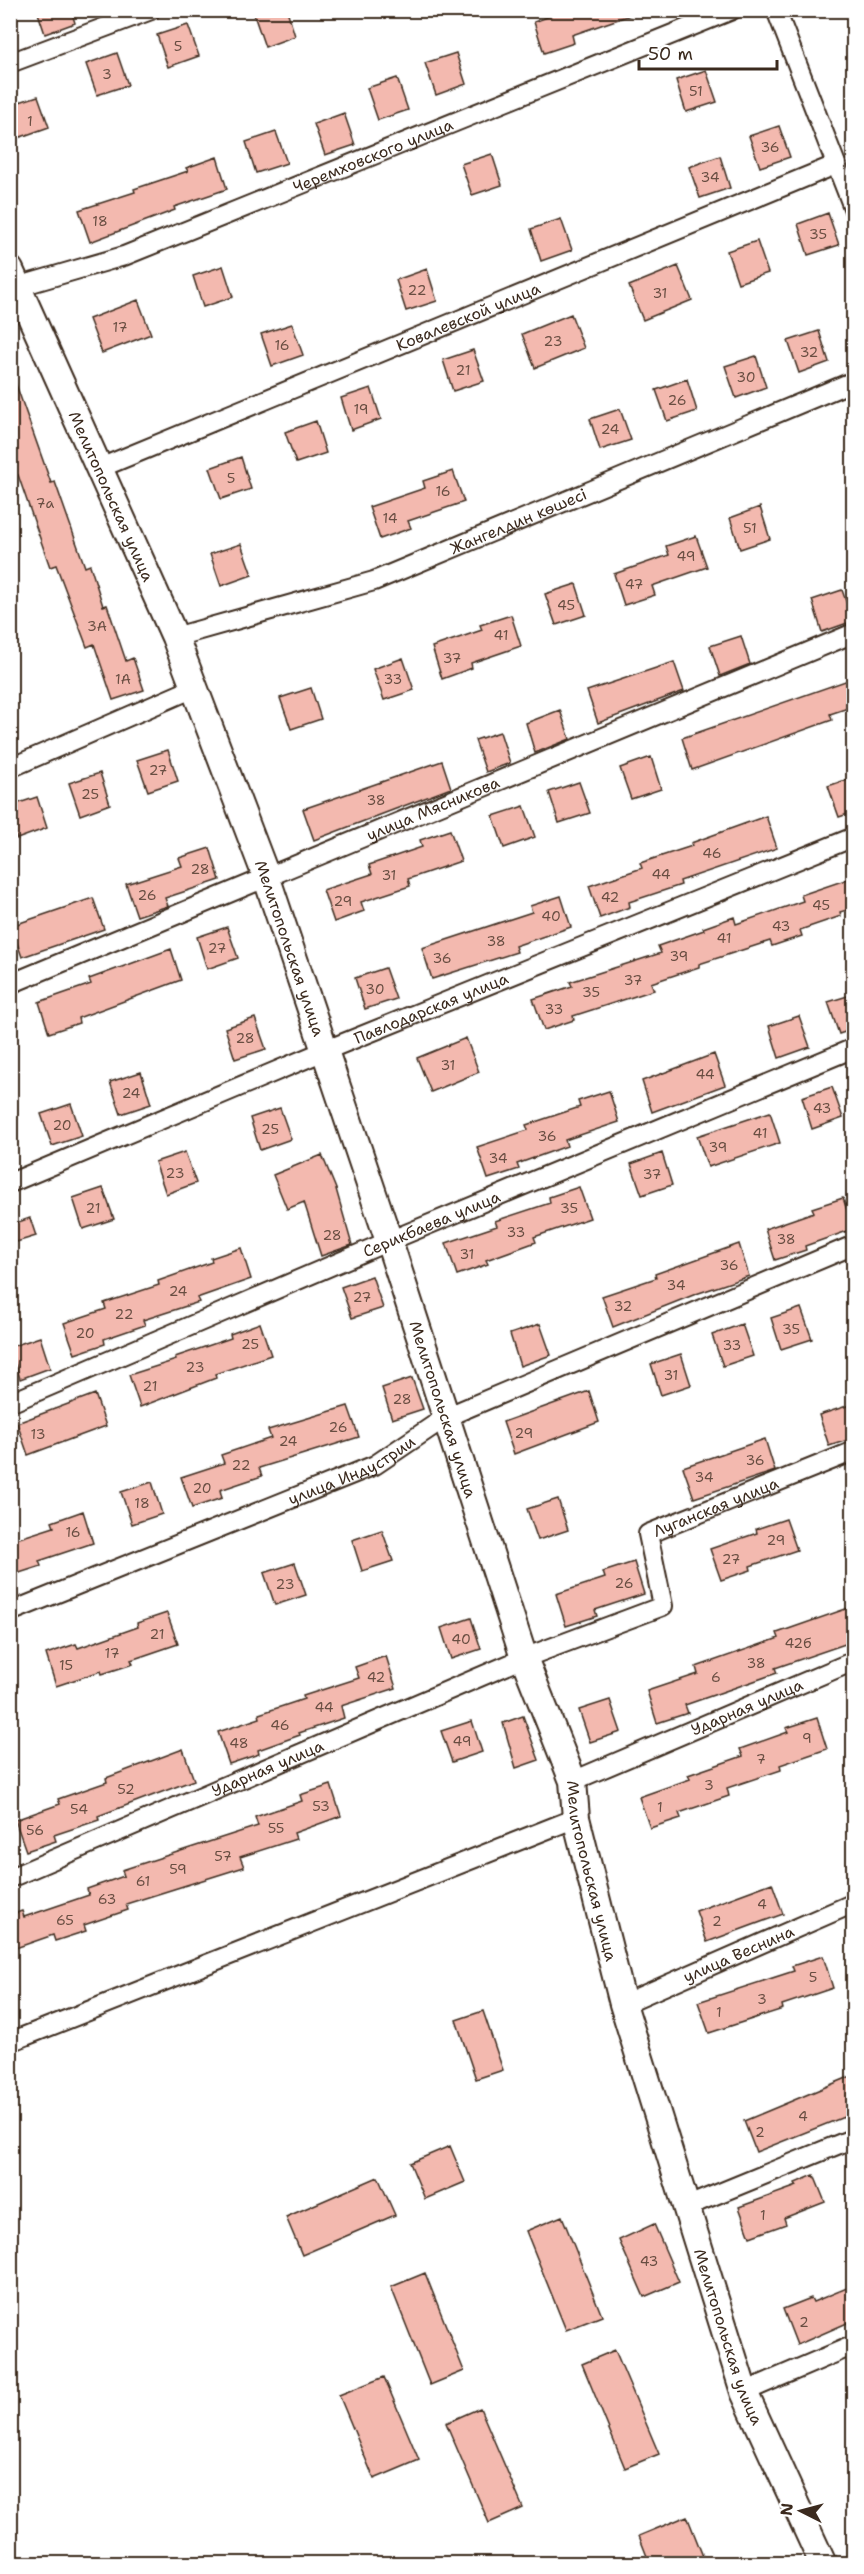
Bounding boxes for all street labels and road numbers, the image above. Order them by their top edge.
street label: Черемховского улица [290,114,456,198]
street label: Ковалевской улица [393,278,543,356]
street label: Мелитопольская улица [64,408,159,585]
street label: Жангелдин көшесі [447,484,590,559]
street label: улица Мясникова [363,772,503,846]
street label: Мелитопольская улица [250,857,329,1039]
street label: Павлодарская улица [351,968,511,1049]
street label: Серикбаева улица [360,1186,503,1262]
street label: Мелитопольская улица [405,1318,481,1500]
street label: улица Индустрии [285,1431,419,1510]
street label: Луганская улица [650,1472,782,1542]
street label: Ударная улица [688,1674,806,1740]
street label: Ударная улица [208,1735,327,1801]
street label: Мелитопольская улица [562,1780,622,1964]
street label: улица Веснина [680,1921,797,1987]
street label: Мелитопольская улица [689,2246,768,2428]

